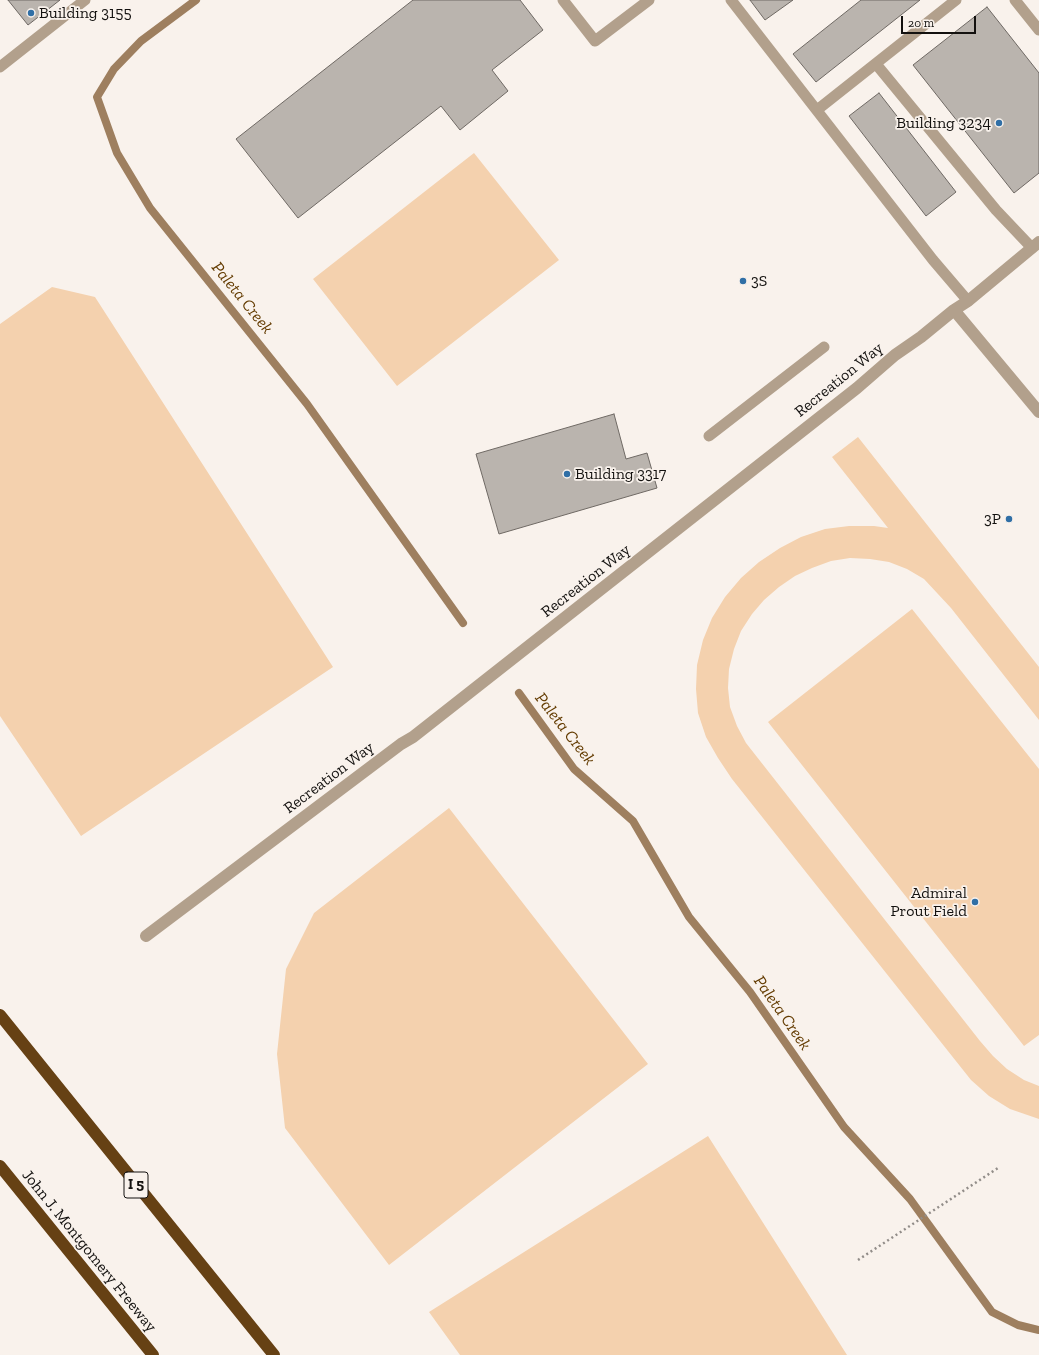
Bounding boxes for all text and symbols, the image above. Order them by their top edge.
place label: Building 3155 [39,3,132,23]
marker: Building 3155 [26,8,36,18]
scale bar [903,8,978,34]
text: 20 m [908,16,934,30]
place label: Building 3234 [896,113,991,133]
marker: Building 3234 [994,118,1004,128]
water label: Paleta Creek [207,258,277,338]
place label: 3S [751,271,767,291]
marker: 3S [738,276,748,286]
street label: Recreation Way [791,339,887,421]
place label: Building 3317 [575,464,666,484]
marker: Building 3317 [562,469,572,479]
place label: 3P [984,509,1001,529]
marker: 3P [1004,514,1014,524]
street label: Recreation Way [538,540,634,622]
water label: Paleta Creek [530,689,600,769]
street label: Recreation Way [280,738,378,818]
place label: Admiral Prout Field [890,883,967,921]
marker: Admiral Prout Field [970,897,980,907]
water label: Paleta Creek [749,972,815,1054]
street label: John J. Montgomery Freeway [18,1166,160,1336]
road number: I 5 [124,1172,148,1198]

